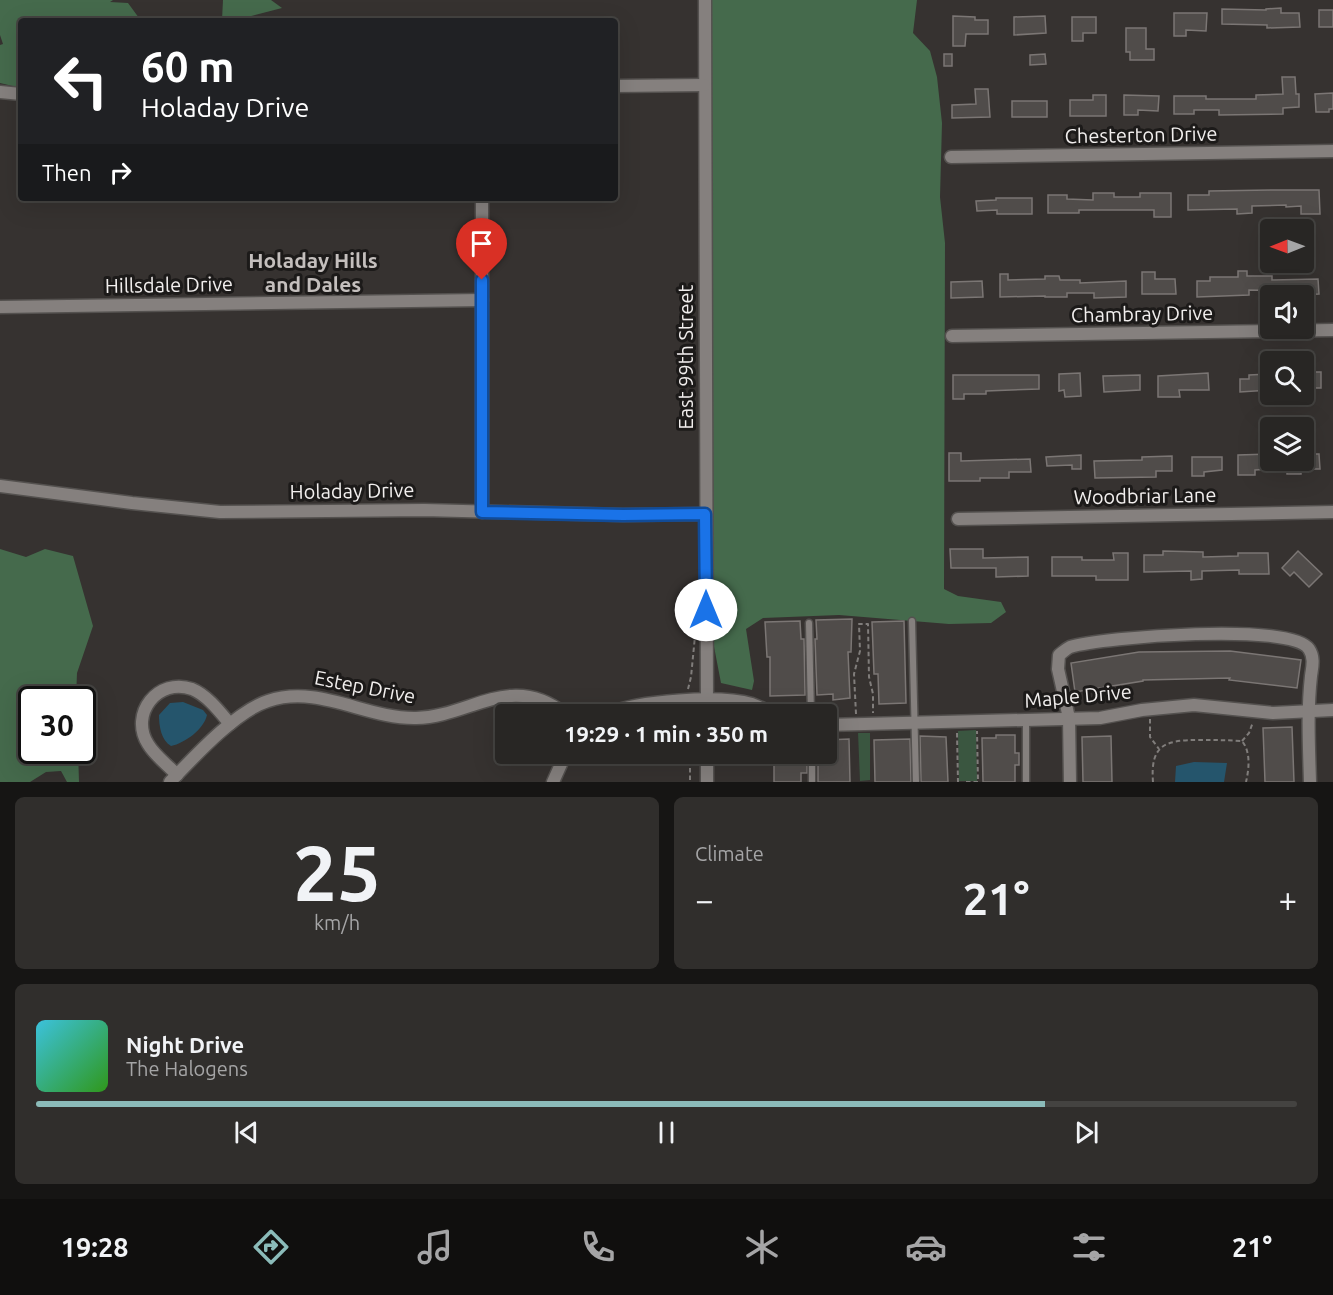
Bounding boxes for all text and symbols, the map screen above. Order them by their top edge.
icon: left [42,42,120,120]
text: 60 m [141,43,235,90]
text: Holaday Drive [141,92,309,122]
street label: Chesterton Drive [1064,122,1218,147]
icon: right [104,156,137,189]
text: Then [42,160,92,185]
pin [456,218,507,280]
north arrow [1260,219,1314,273]
map controls [1260,219,1314,471]
icon: arrive [465,227,498,260]
district label: Holaday Hills and Dales [248,248,378,296]
street label: Hillsdale Drive [105,272,233,297]
street label: East 99th Street [674,284,697,429]
button: sound [1260,285,1314,339]
street label: Chambray Drive [1071,301,1213,326]
button: search [1260,351,1314,405]
button: layers [1260,417,1314,471]
street label: Holaday Drive [289,478,415,503]
street label: Woodbriar Lane [1073,483,1217,508]
position arrow [674,578,738,642]
street label: Estep Drive [313,665,418,708]
street label: Maple Drive [1023,679,1133,712]
speed limit sign: 30 [18,686,96,764]
text: 19:29 · 1 min · 350 m [564,721,768,746]
text: 25 [293,828,381,916]
text: Climate [695,842,764,865]
text: 21° [963,873,1029,924]
text: − [695,881,714,918]
text: + [1278,881,1297,918]
text: km/h [314,911,360,934]
text: Night Drive [126,1032,244,1057]
text: The Halogens [126,1057,248,1080]
icon: previous [230,1116,263,1149]
icon: pause [650,1116,683,1149]
icon: next [1070,1116,1103,1149]
icon: directions [250,1226,292,1268]
icon: music [414,1226,456,1268]
icon: phone [577,1226,619,1268]
icon: climate [741,1226,783,1268]
icon: car [905,1226,947,1268]
icon: filters [1068,1226,1110,1268]
text: 19:28 [61,1232,128,1262]
text: 21° [1232,1232,1272,1262]

